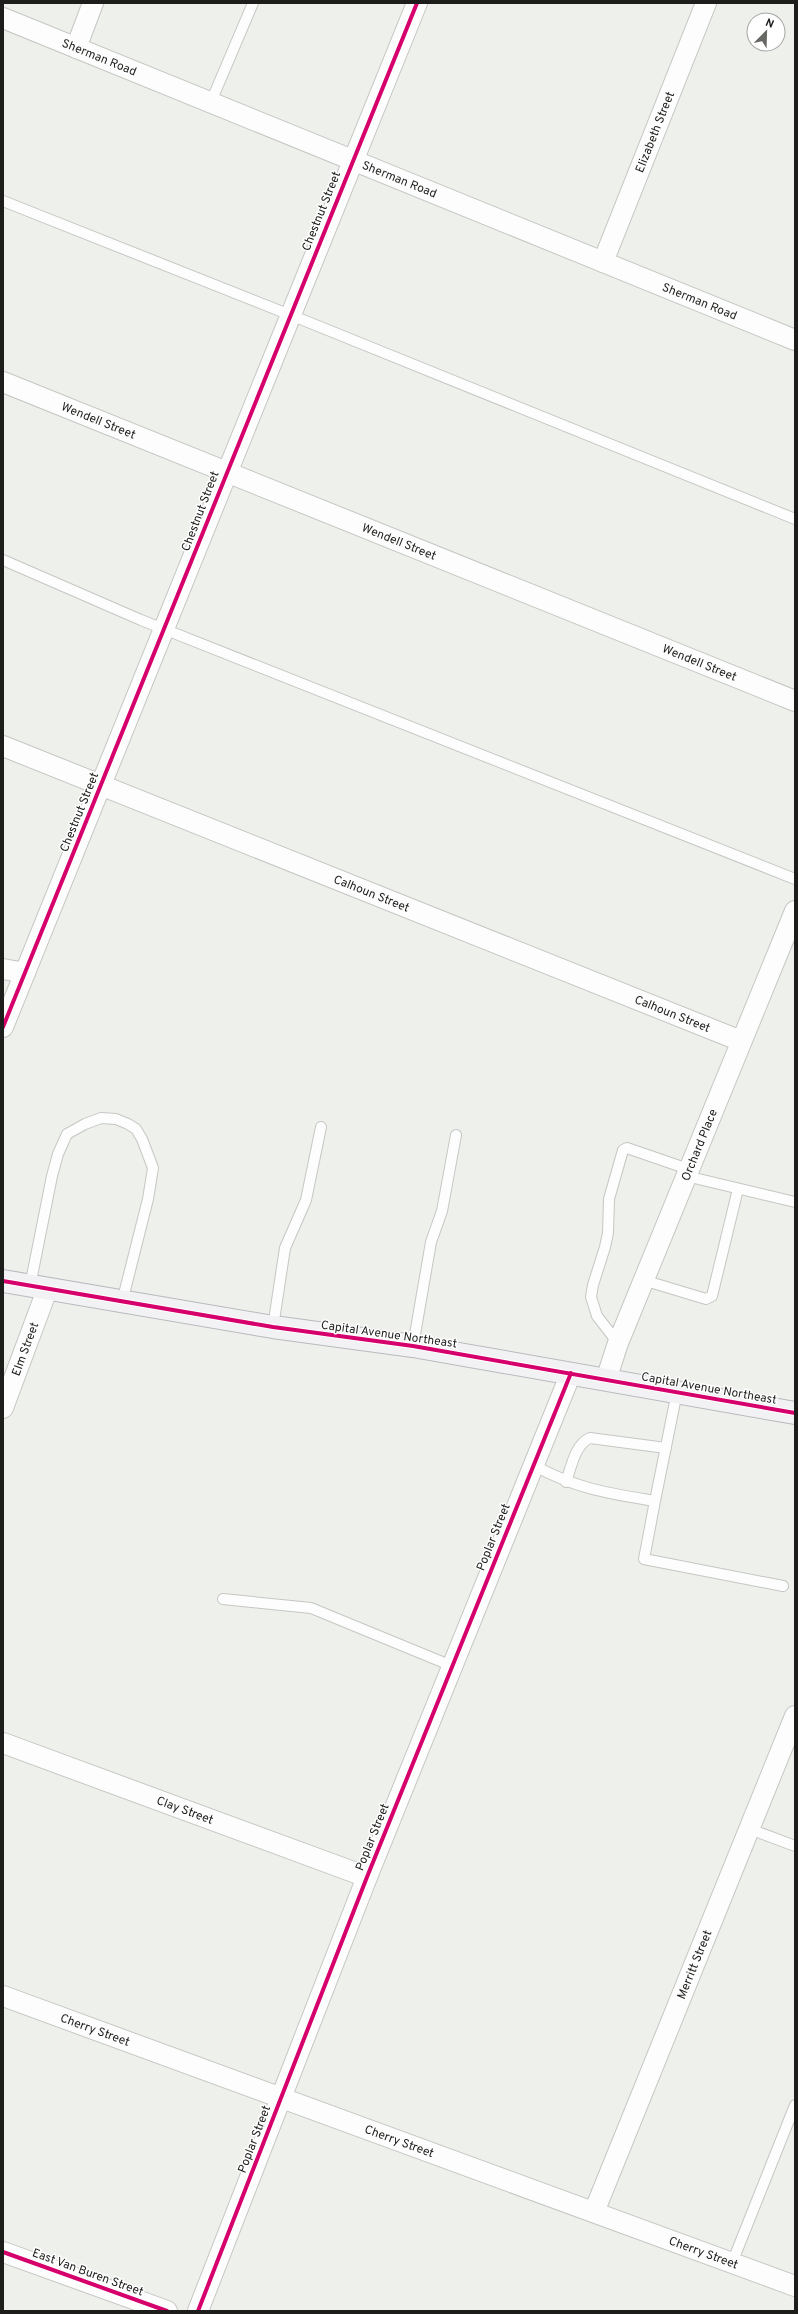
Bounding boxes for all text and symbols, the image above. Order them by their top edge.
north arrow [746,12,786,52]
text: N [763,16,776,32]
street label: Sherman Road [59,36,139,80]
street label: Elizabeth Street [632,89,679,175]
street label: Sherman Road [359,158,439,202]
street label: Chestnut Street [299,169,345,254]
street label: Sherman Road [659,280,739,325]
street label: Wendell Street [59,399,138,444]
street label: Chestnut Street [178,469,224,554]
street label: Wendell Street [359,520,438,565]
street label: Wendell Street [660,641,739,686]
street label: Chestnut Street [57,770,103,855]
street label: Calhoun Street [331,872,412,917]
street label: Calhoun Street [632,992,712,1037]
street label: Orchard Place [678,1107,722,1184]
street label: Capital Avenue Northeast [320,1318,458,1352]
street label: Elm Street [9,1320,43,1379]
street label: Capital Avenue Northeast [640,1369,778,1409]
street label: Poplar Street [473,1501,515,1573]
street label: Clay Street [154,1793,215,1829]
street label: Poplar Street [352,1801,394,1873]
street label: Merritt Street [674,1928,716,2002]
street label: Cherry Street [58,2011,132,2051]
street label: Poplar Street [235,2103,275,2175]
street label: Cherry Street [362,2122,436,2162]
street label: Cherry Street [666,2233,740,2273]
street label: East Van Buren Street [30,2245,145,2300]

